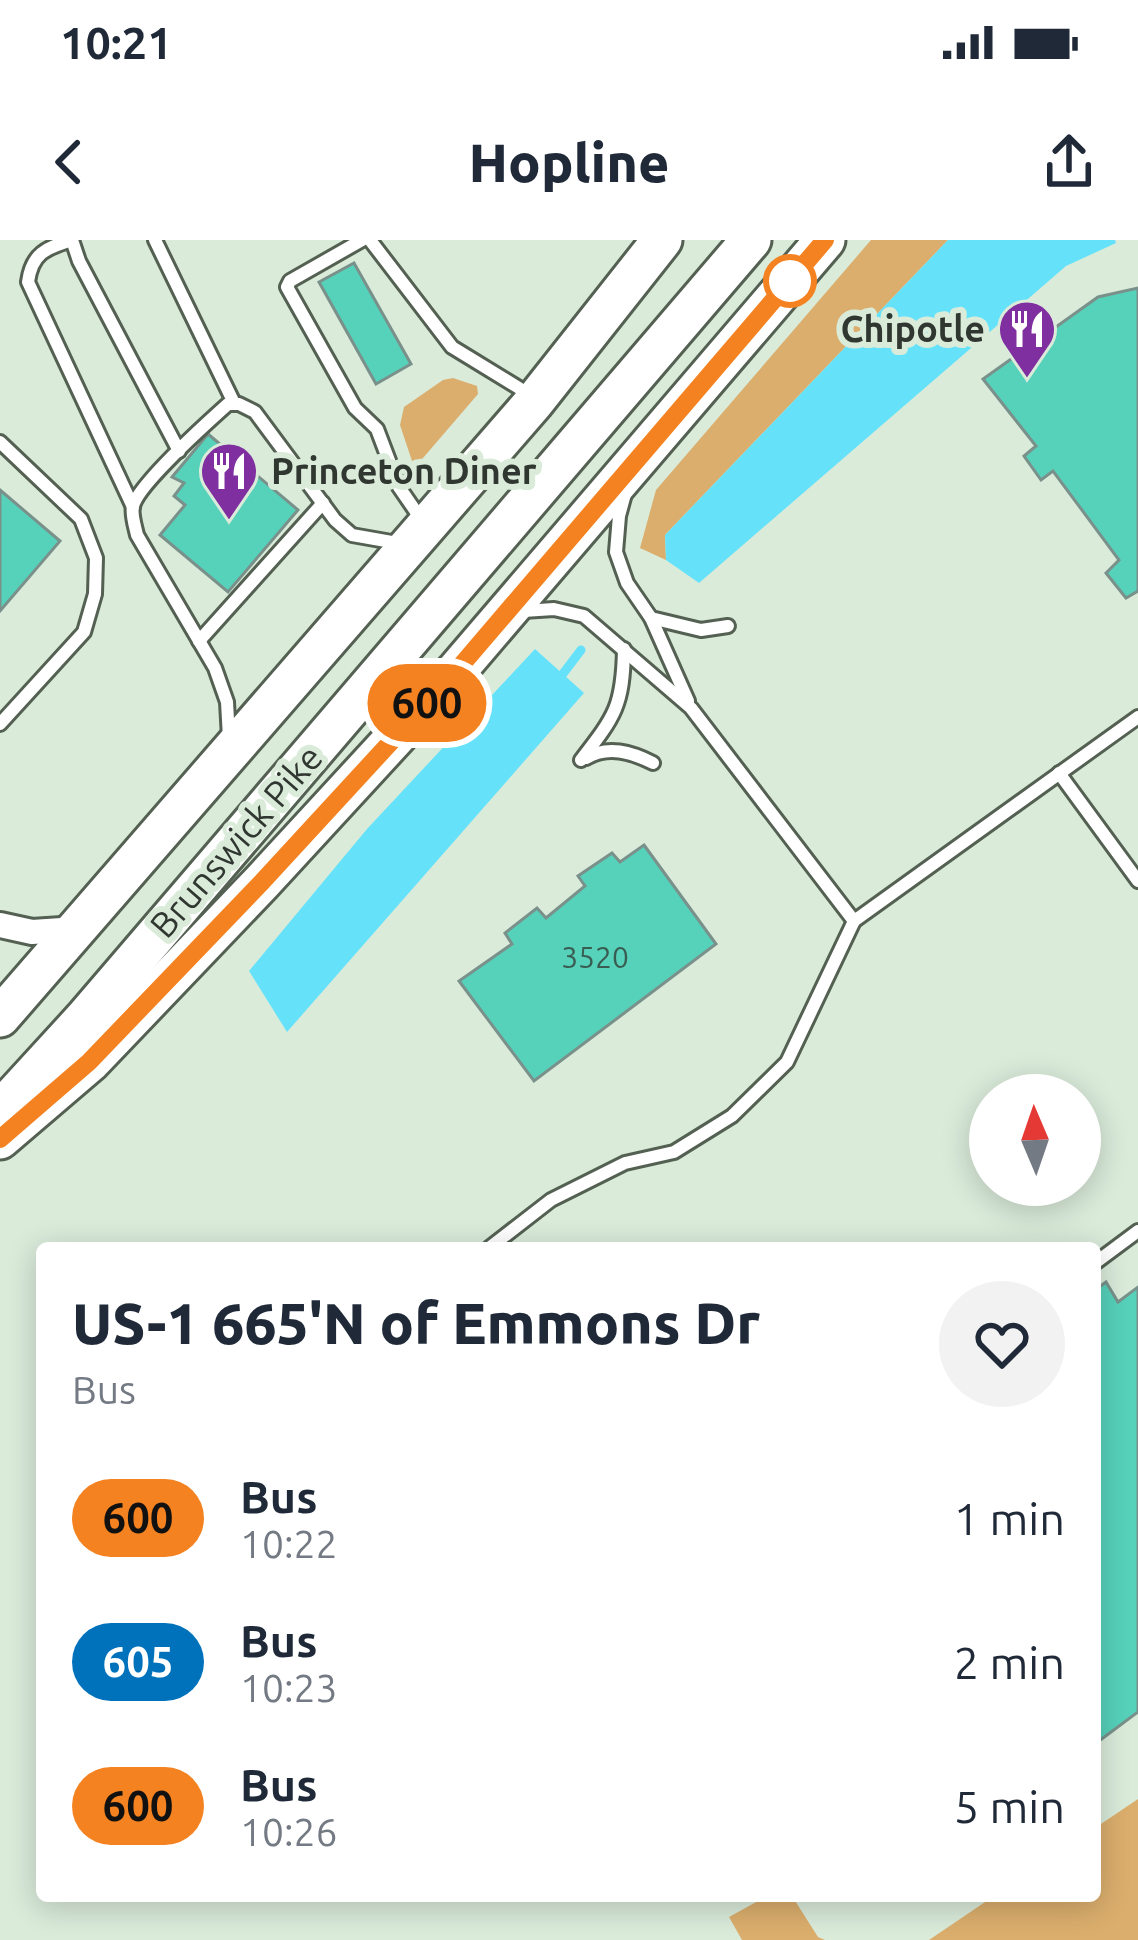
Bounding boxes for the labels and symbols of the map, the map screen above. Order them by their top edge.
unlabelled marker [765,256,815,306]
restaurant icon: Chipotle [996,298,1058,380]
place label: Chipotle [841,308,985,349]
restaurant icon: Princeton Diner [198,440,260,522]
place label: Princeton Diner [271,450,537,491]
line badge: 600 [358,664,496,742]
street label: Brunswick Pike [141,736,330,945]
house number: 3520 [561,940,629,974]
north arrow [969,1074,1101,1206]

